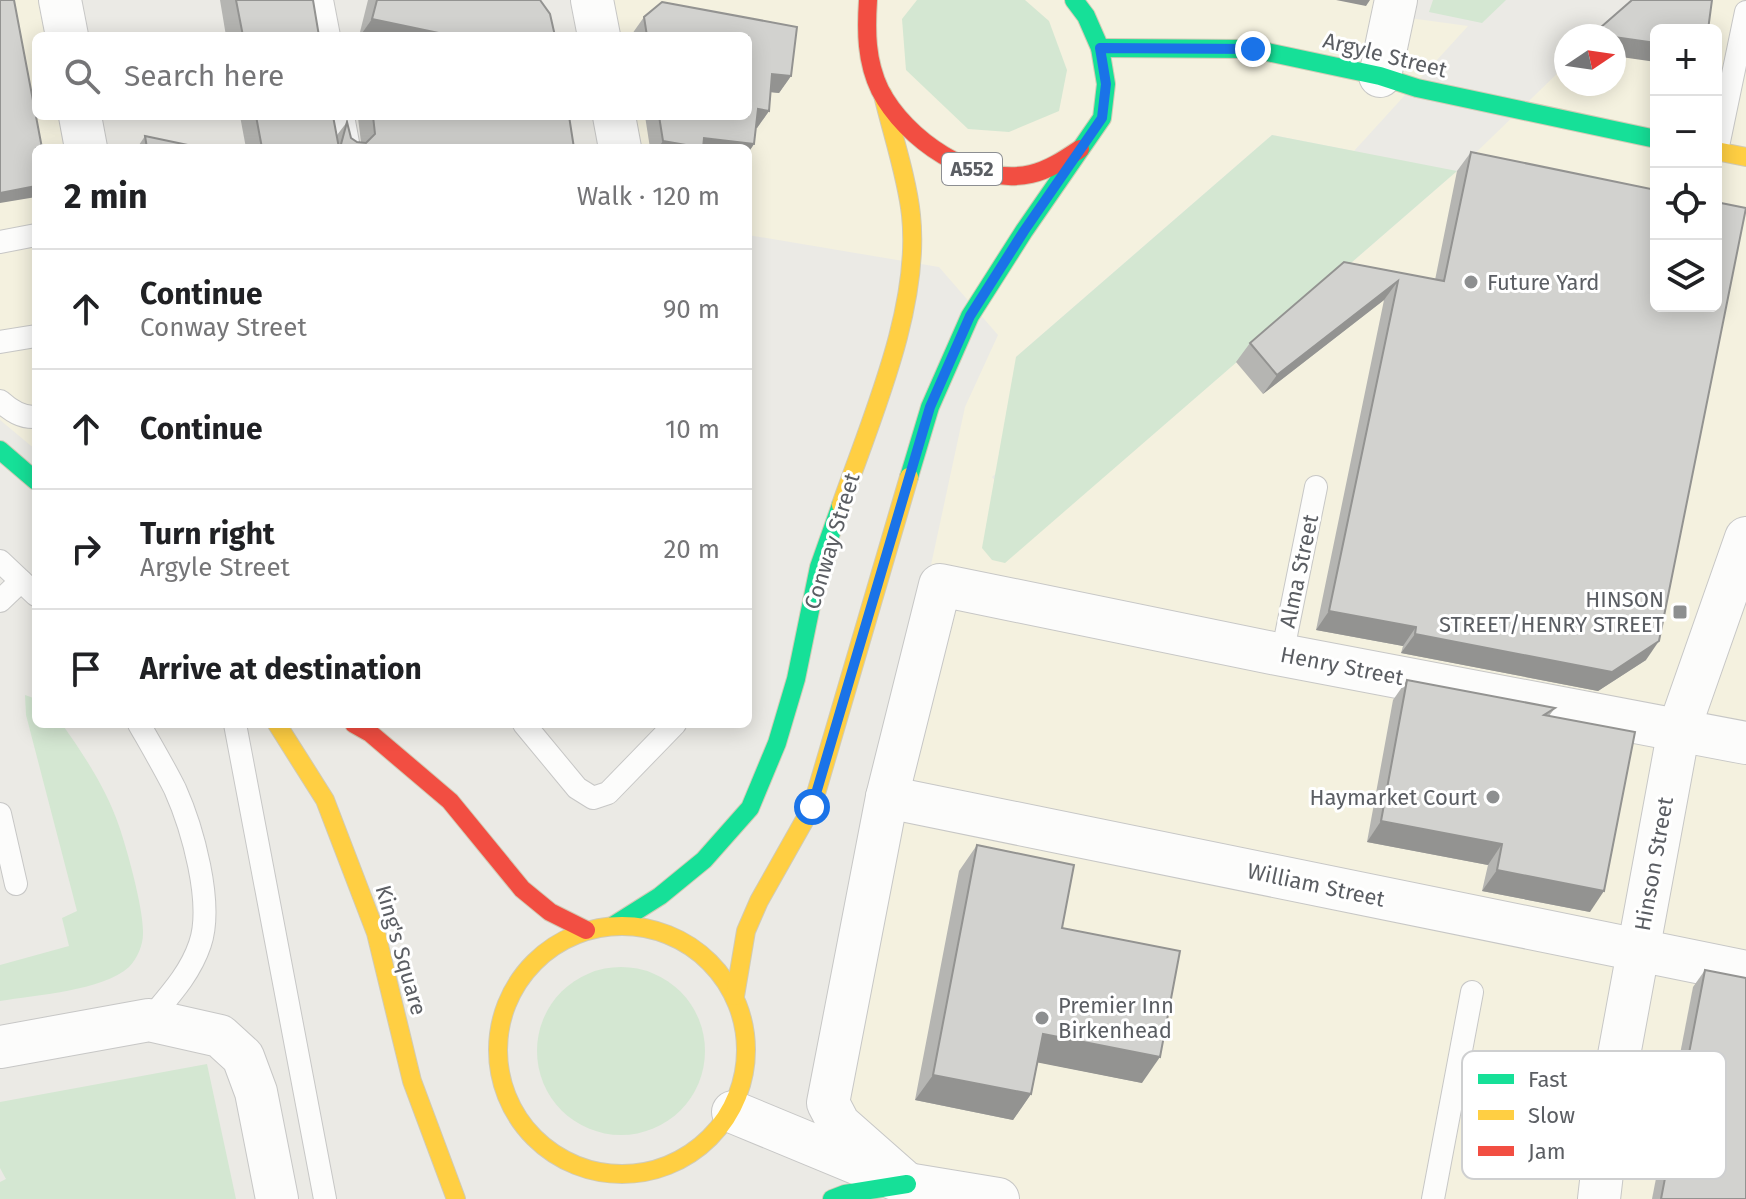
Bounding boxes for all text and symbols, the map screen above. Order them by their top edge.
north arrow [1554,24,1626,96]
map controls [1650,24,1722,312]
button: + [1650,24,1722,96]
street label: Argyle Street [1320,27,1450,83]
route end [1235,31,1271,67]
search box [32,32,752,120]
icon: search [60,54,104,98]
text: Search here [124,58,284,94]
button: − [1650,96,1722,168]
road number: A552 [942,153,1002,185]
button: locate [1650,168,1722,240]
text: 2 min [64,176,148,217]
text: Walk · 120 m [577,181,720,212]
button: layers [1650,240,1722,312]
place label: Future Yard [1487,269,1600,296]
marker: Future Yard [1462,273,1480,291]
text: Continue [140,276,263,312]
icon: ahead [64,287,108,331]
text: 90 m [663,294,720,325]
text: Conway Street [140,312,307,343]
icon: ahead [64,407,108,451]
text: Continue [140,411,263,447]
text: 10 m [665,414,720,445]
street label: Conway Street [798,470,866,612]
street label: Alma Street [1274,512,1324,630]
text: Turn right [140,516,275,552]
icon: right [64,527,108,571]
text: 20 m [663,534,720,565]
text: Argyle Street [140,552,290,583]
place label: HINSON STREET/HENRY STREET [1439,586,1665,638]
marker: HINSON STREET/HENRY STREET [1671,603,1689,621]
street label: Henry Street [1278,641,1406,691]
icon: arrive [64,647,108,691]
text: Arrive at destination [140,651,422,687]
place label: Haymarket Court [1309,784,1477,811]
marker: Haymarket Court [1484,788,1502,806]
route start [794,789,830,825]
street label: Hinson Street [1629,795,1679,933]
street label: William Street [1245,857,1387,913]
street label: King's Square [370,882,432,1018]
place label: Premier Inn Birkenhead [1058,992,1174,1044]
marker: Premier Inn Birkenhead [1033,1009,1051,1027]
legend [1462,1051,1726,1179]
text: Fast [1528,1066,1568,1093]
text: Slow [1528,1102,1575,1129]
text: Jam [1528,1138,1566,1165]

